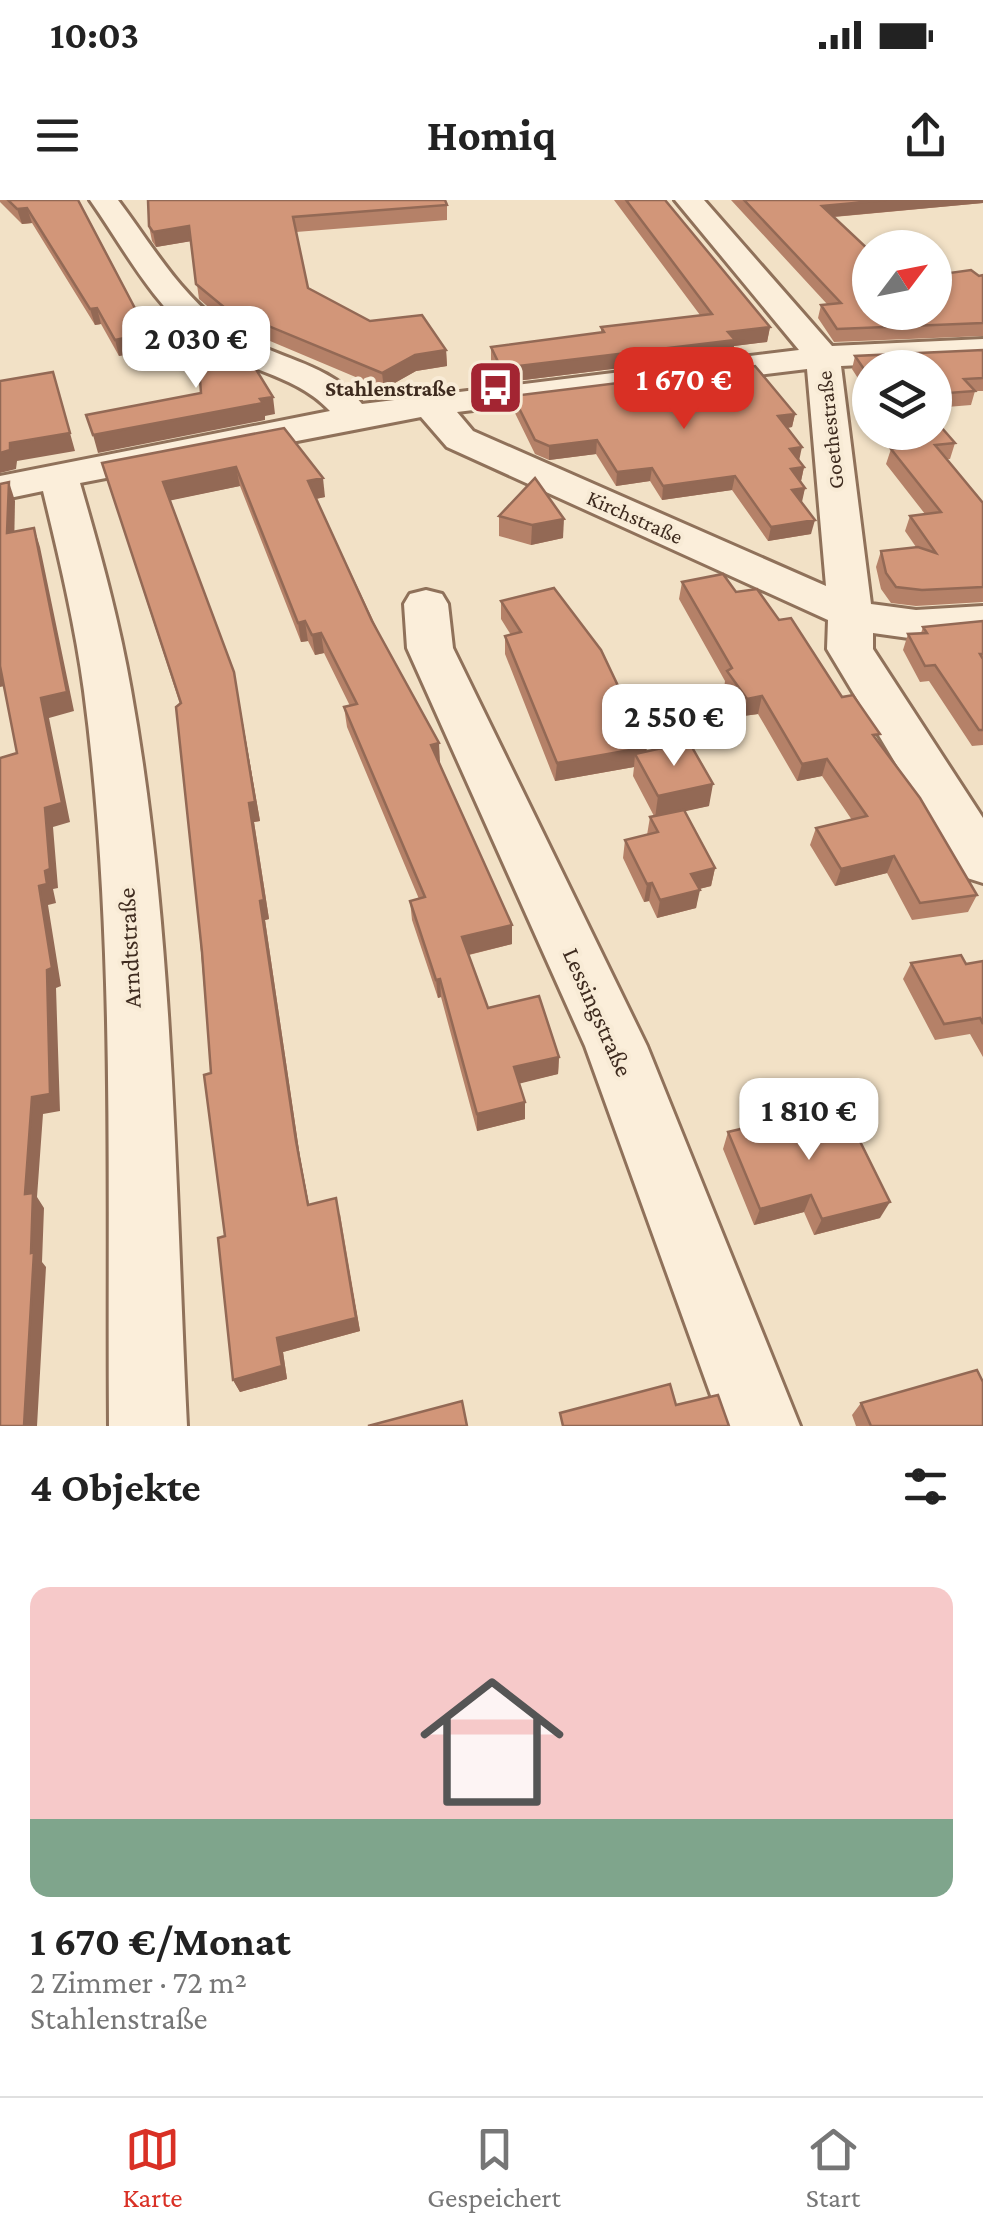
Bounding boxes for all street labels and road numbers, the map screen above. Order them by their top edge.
street label: Goethestraße [811,370,849,490]
street label: Kirchstraße [583,485,687,549]
street label: Arndtstraße [112,887,146,1009]
street label: Lessingstraße [557,943,638,1081]

